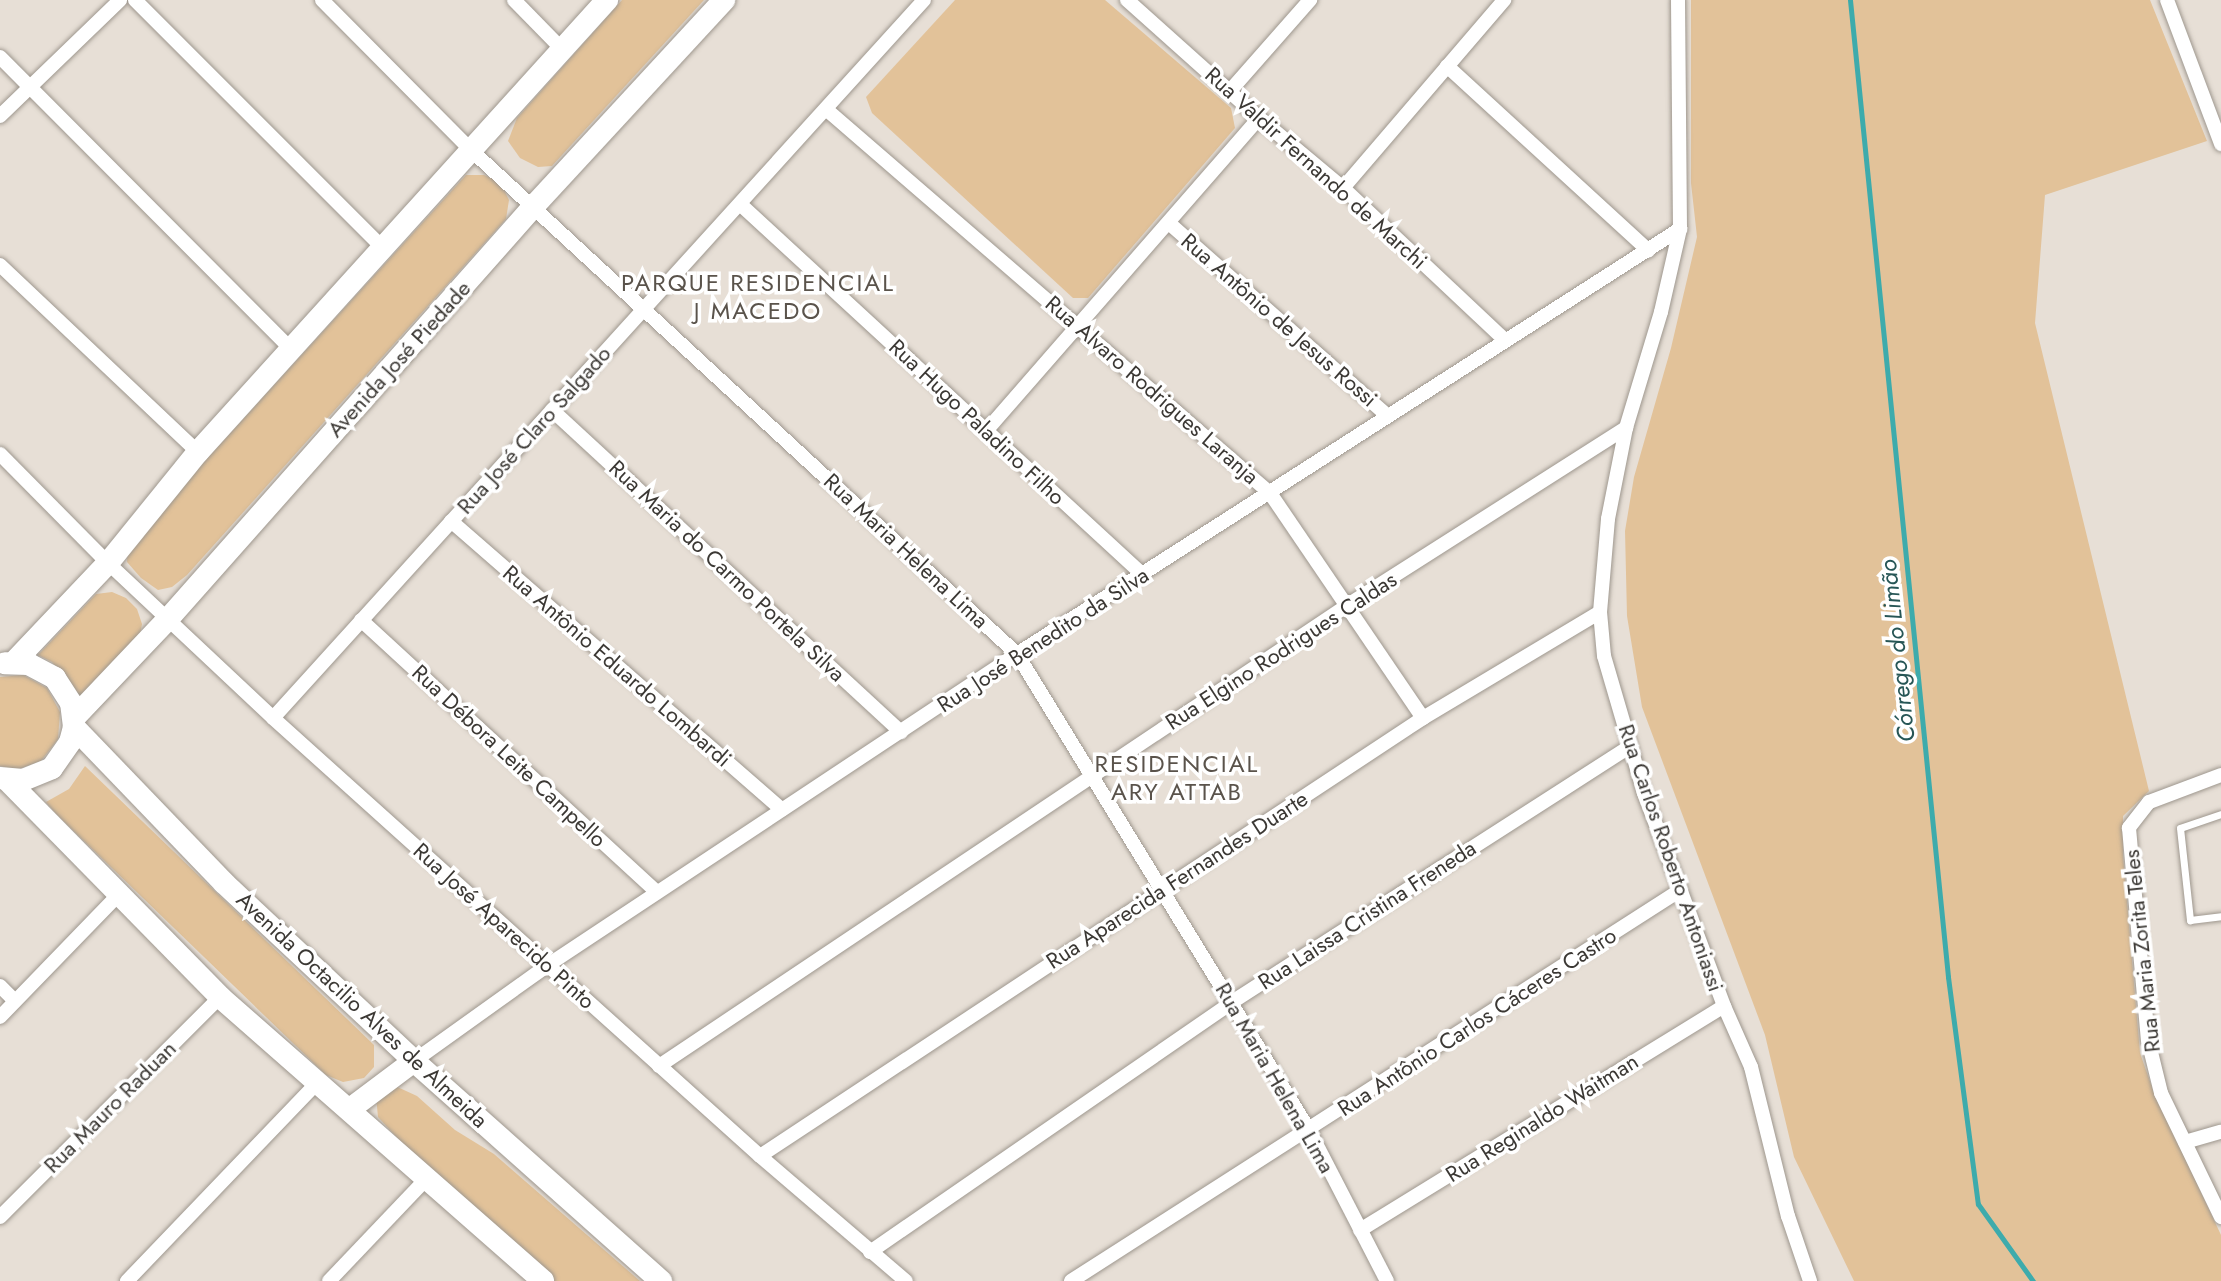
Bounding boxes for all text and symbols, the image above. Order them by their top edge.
street label: Rua Valdir Fernando de Marchi [1200,61,1432,275]
street label: Rua Antônio de Jesus Rossi [1176,228,1382,412]
district label: PARQUE RESIDENCIAL J MACEDO [621,269,895,325]
street label: Avenida José Piedade [322,275,476,443]
street label: Rua Alvaro Rodrigues Laranja [1040,290,1264,490]
street label: Rua Hugo Paladino Filho [884,334,1070,510]
street label: Rua José Claro Salgado [452,341,616,519]
street label: Rua Maria do Carmo Portela Silva [604,455,850,687]
street label: Rua Maria Helena Lima [818,468,994,634]
water label: Córrego do Limão [1873,558,1921,744]
street label: Rua Antônio Eduardo Lombardi [497,560,737,772]
street label: Rua José Benedito da Silva [932,562,1154,718]
street label: Rua Elgino Rodrigues Caldas [1160,566,1402,736]
street label: Rua Débora Leite Campello [407,659,611,853]
street label: Rua Carlos Roberto Antoniassi [1613,721,1729,995]
district label: RESIDENCIAL ARY ATTAB [1095,750,1259,806]
street label: Rua Aparecida Fernandes Duarte [1041,785,1313,975]
street label: Rua Laissa Cristina Freneda [1253,835,1481,995]
street label: Rua José Aparecido Pinto [408,837,600,1015]
street label: Rua Maria Zorita Teles [2118,848,2166,1054]
street label: Avenida Octacilio Alves de Almeida [231,887,493,1133]
street label: Rua Antônio Carlos Cáceres Castro [1333,922,1621,1122]
street label: Rua Maria Helena Lima [1210,978,1340,1178]
street label: Rua Mauro Raduan [38,1035,182,1179]
street label: Rua Reginaldo Waitman [1441,1048,1643,1188]

